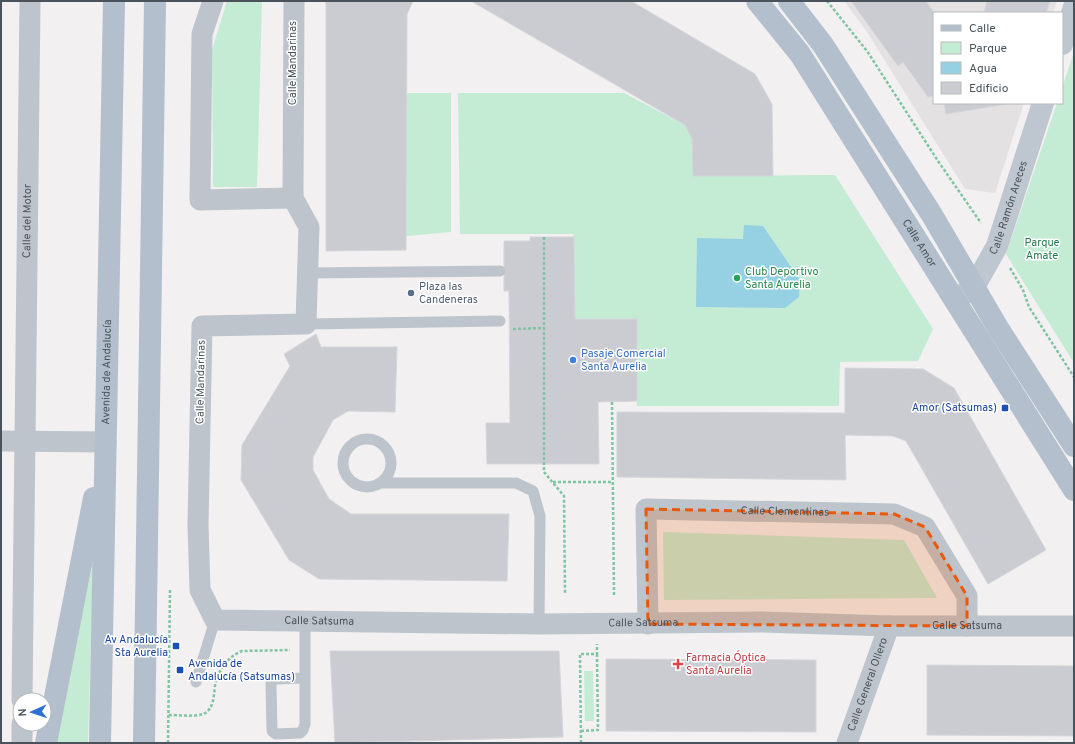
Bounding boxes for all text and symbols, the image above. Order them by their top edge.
legend [933,12,1063,104]
street label: Calle Mandarinas [286,21,300,105]
text: Calle [969,21,996,37]
text: Parque [969,41,1007,57]
text: Agua [969,61,997,77]
text: Edificio [969,81,1009,97]
street label: Calle Ramón Areces [986,159,1031,258]
street label: Calle del Motor [20,183,35,258]
street label: Calle Amor [899,217,940,271]
park label: Parque Amate [1025,236,1060,263]
place label: Club Deportivo Santa Aurelia [745,265,819,292]
marker: Club Deportivo Santa Aurelia [732,273,742,283]
place label: Plaza las Candeneras [419,280,478,307]
marker: Plaza las Candeneras [406,288,416,298]
street label: Avenida de Andalucía [99,319,115,425]
street label: Calle Mandarinas [193,340,209,424]
place label: Pasaje Comercial Santa Aurelia [581,347,666,374]
marker: Pasaje Comercial Santa Aurelia [568,355,578,365]
place label: Amor (Satsumas) [912,401,997,415]
marker: Amor (Satsumas) [1000,403,1010,413]
street label: Calle Clementinas [740,504,829,520]
street label: Calle Satsuma [284,614,354,629]
street label: Calle Satsuma [608,616,678,630]
street label: Calle Satsuma [932,619,1002,633]
place label: Av Andalucía Sta Aurelia [104,633,168,660]
street label: Calle General Ollero [845,636,891,733]
marker: Av Andalucía Sta Aurelia [171,641,181,651]
place label: Farmacia Óptica Santa Aurelia [686,650,766,678]
place label: Avenida de Andalucía (Satsumas) [188,657,295,684]
marker: Farmacia Óptica Santa Aurelia [673,659,683,669]
marker: Avenida de Andalucía (Satsumas) [175,665,185,675]
north arrow [12,692,52,732]
text: N [16,708,30,717]

